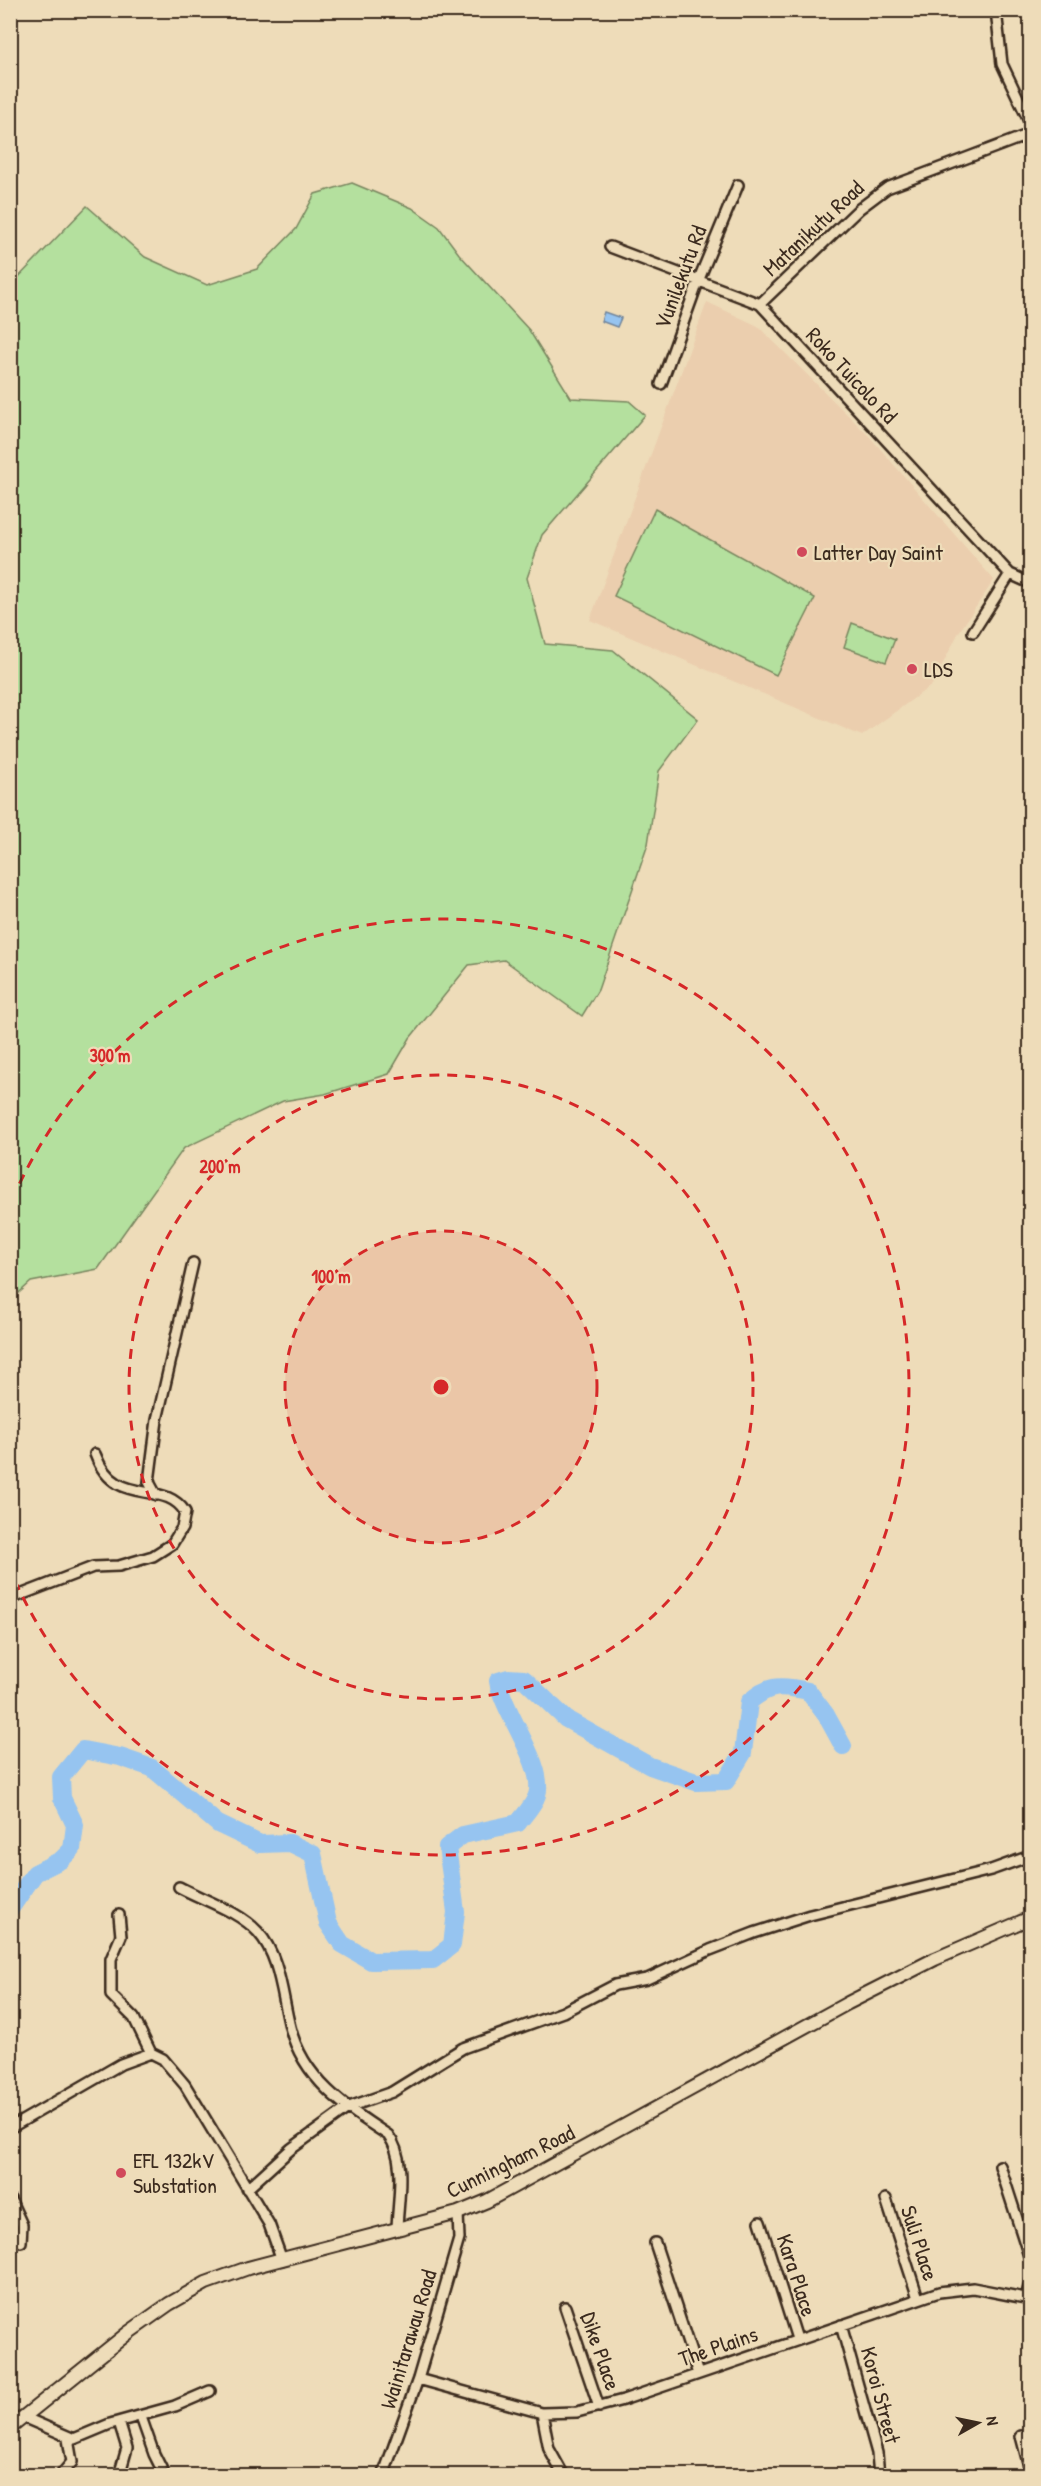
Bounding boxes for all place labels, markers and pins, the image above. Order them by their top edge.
place label: Latter Day Saint [814,537,943,567]
marker: Latter Day Saint [795,545,809,559]
place label: LDS [924,654,953,684]
marker: LDS [905,662,919,676]
centre of rings [431,1377,451,1397]
place label: EFL 132kV Substation [133,2145,217,2200]
marker: EFL 132kV Substation [114,2166,128,2180]

